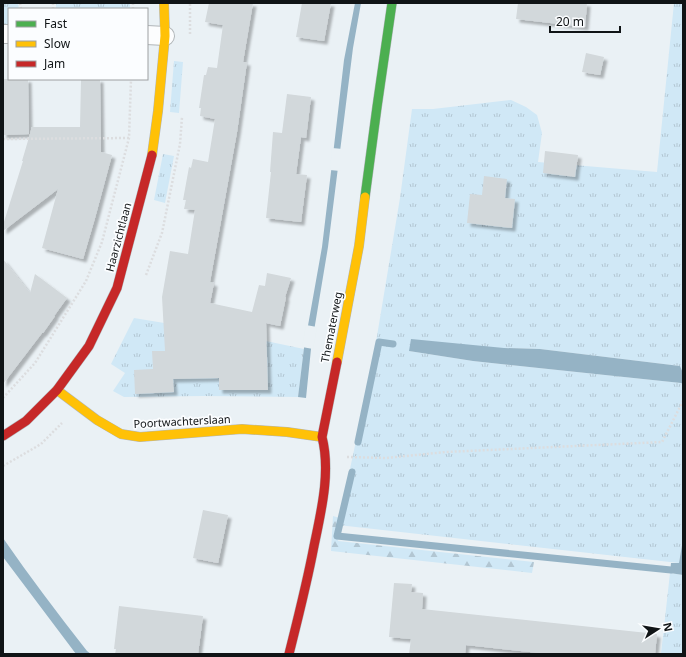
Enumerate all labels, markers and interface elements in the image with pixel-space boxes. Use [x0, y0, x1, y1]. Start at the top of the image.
legend [8, 8, 148, 80]
scale bar [550, 8, 620, 34]
text: 20 m [556, 13, 584, 30]
text: Fast [44, 15, 68, 32]
text: Slow [44, 35, 71, 52]
text: Jam [43, 55, 65, 72]
street label: Haarzichtlaan [102, 201, 134, 273]
street label: Thematerweg [317, 290, 345, 364]
street label: Poortwachterslaan [133, 411, 231, 431]
north arrow [638, 609, 678, 649]
text: N [660, 621, 677, 633]

